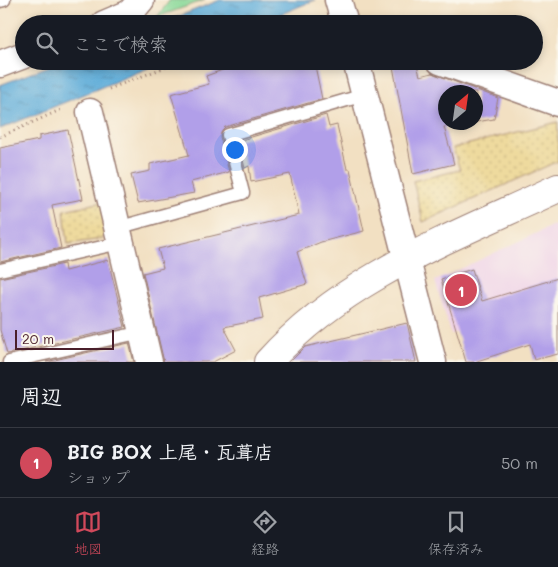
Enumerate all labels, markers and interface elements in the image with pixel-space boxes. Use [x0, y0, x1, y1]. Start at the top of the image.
search box [15, 15, 543, 70]
icon: search [33, 29, 61, 57]
text: ここで検索 [73, 31, 168, 56]
north arrow [438, 85, 483, 130]
your location [222, 137, 248, 163]
pin: 1 [445, 271, 477, 309]
scale bar [15, 327, 114, 350]
text: 20 m [22, 329, 54, 348]
text: 周辺 [20, 382, 62, 409]
text: BIG BOX 上尾・瓦葺店 [67, 439, 273, 464]
text: 1 [32, 452, 40, 473]
text: 50 m [501, 452, 538, 473]
text: ショップ [67, 466, 130, 487]
tab: 地図 [74, 508, 102, 558]
tab: 経路 [251, 508, 279, 558]
tab: 保存済み [428, 508, 484, 558]

